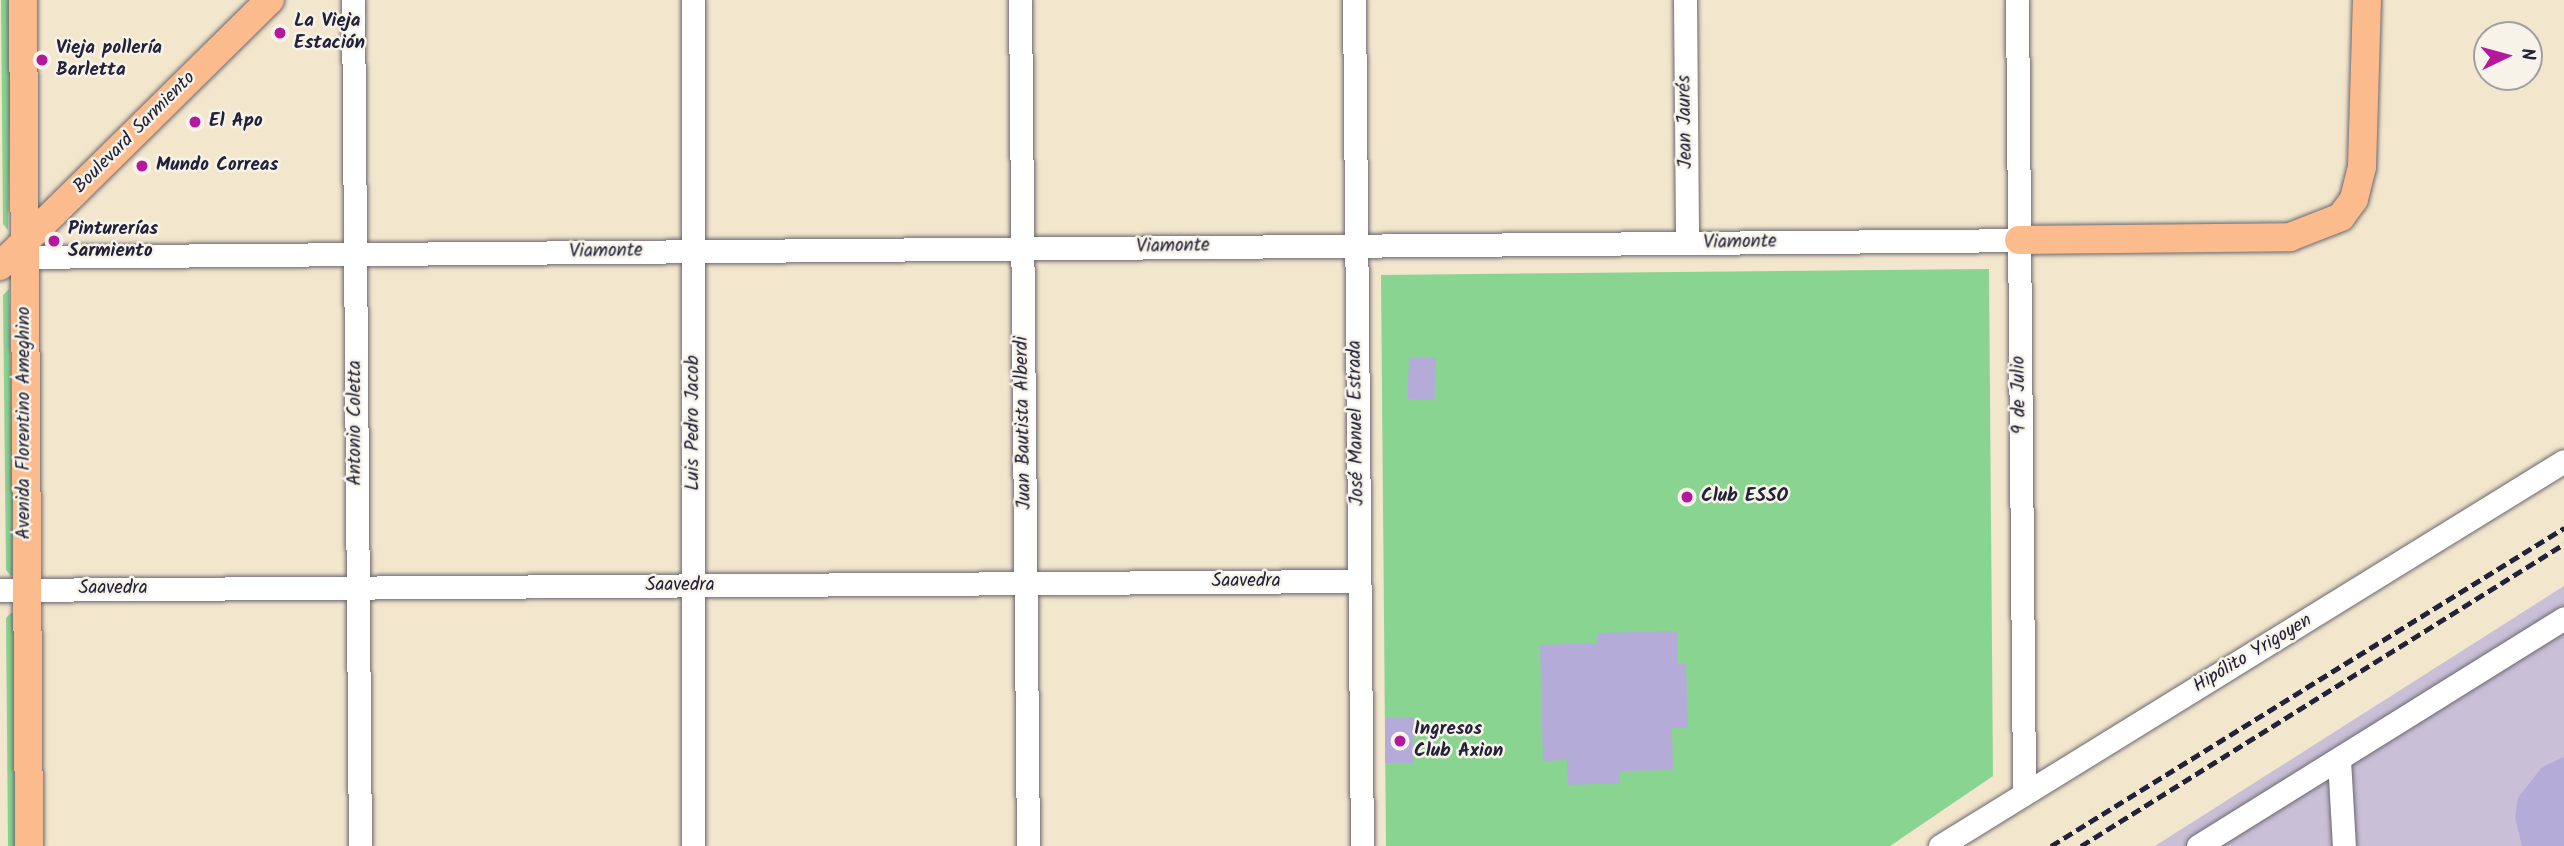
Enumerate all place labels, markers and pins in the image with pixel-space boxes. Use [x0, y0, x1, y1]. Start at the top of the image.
place label: La Vieja Estación [294, 11, 365, 55]
marker: La Vieja Estación [272, 25, 288, 41]
place label: Vieja pollería Barletta [56, 38, 162, 82]
marker: Vieja pollería Barletta [34, 52, 50, 68]
place label: El Apo [209, 111, 263, 133]
marker: El Apo [187, 114, 203, 130]
place label: Mundo Correas [156, 155, 278, 177]
marker: Mundo Correas [134, 158, 150, 174]
place label: Pinturerías Sarmiento [68, 219, 158, 263]
marker: Pinturerías Sarmiento [46, 233, 62, 249]
place label: Club ESSO [1701, 486, 1788, 508]
marker: Club ESSO [1679, 489, 1695, 505]
place label: Ingresos Club Axion [1414, 719, 1503, 763]
marker: Ingresos Club Axion [1392, 733, 1408, 749]

